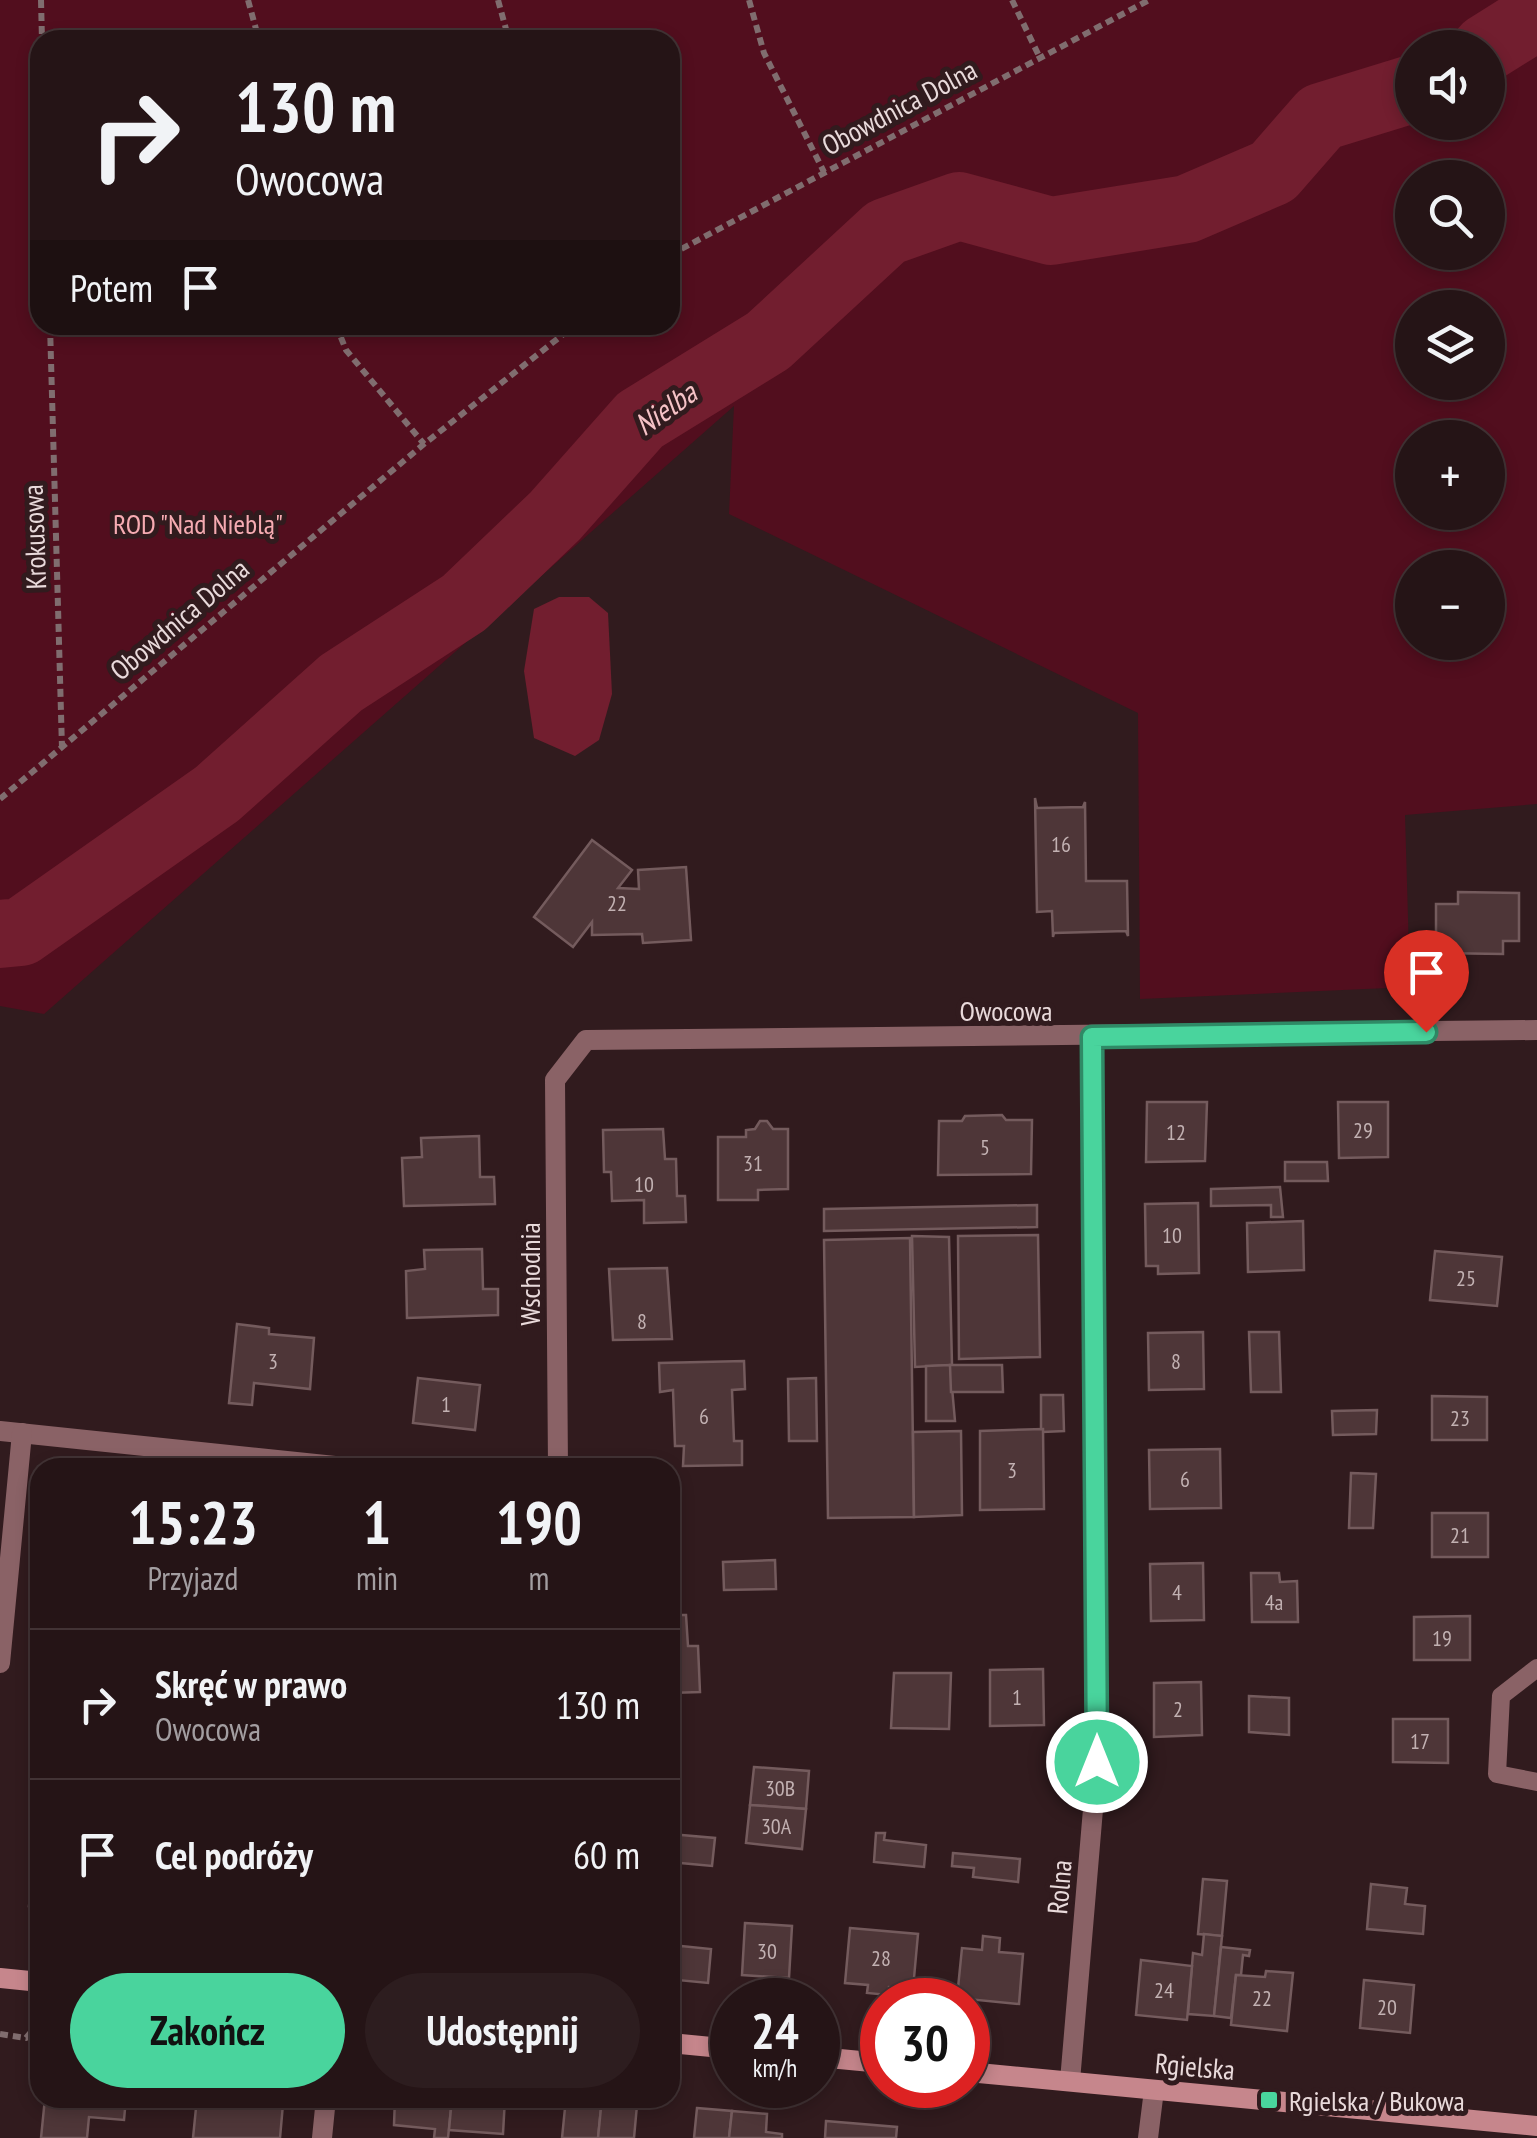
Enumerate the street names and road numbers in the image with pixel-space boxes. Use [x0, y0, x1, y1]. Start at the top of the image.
street label: Obowdnica Dolna [815, 51, 983, 163]
street label: Krokusowa [14, 484, 54, 590]
street label: Obowdnica Dolna [102, 550, 256, 688]
street label: Owocowa [960, 992, 1052, 1029]
street label: Wschodnia [511, 1222, 548, 1326]
street label: Rolna [1038, 1858, 1080, 1916]
street label: Rgielska [1153, 2044, 1237, 2088]

